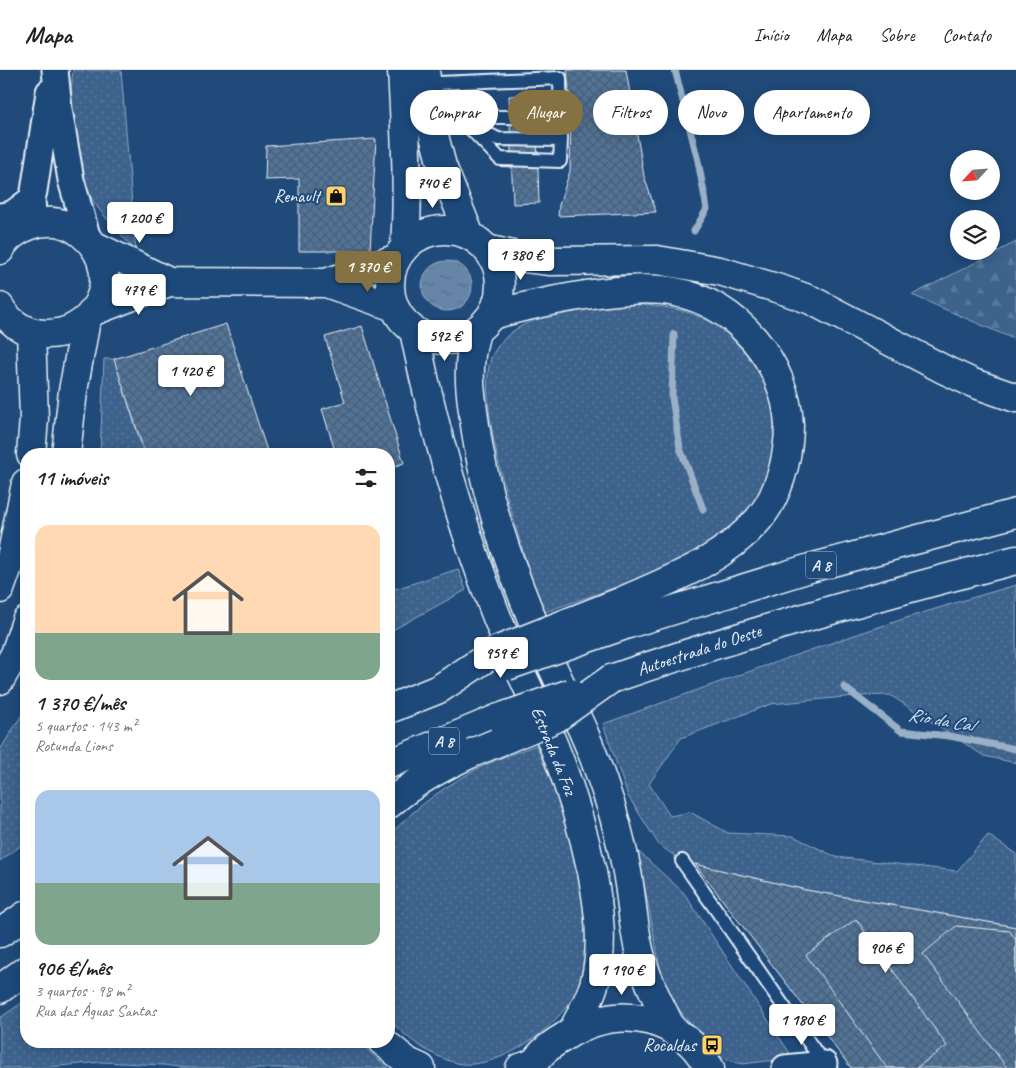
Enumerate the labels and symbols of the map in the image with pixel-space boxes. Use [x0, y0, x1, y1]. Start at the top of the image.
north arrow [950, 150, 1000, 200]
pin: 740 € [398, 166, 468, 209]
shop icon: Renault [324, 184, 348, 208]
place label: Renault [274, 185, 323, 207]
pin: 1 200 € [94, 202, 186, 244]
pin: 1 380 € [475, 238, 567, 281]
pin: 1 370 € [322, 250, 414, 293]
pin: 479 € [104, 274, 174, 316]
pin: 592 € [410, 320, 480, 362]
pin: 1 420 € [145, 354, 237, 397]
road number: A 8 [806, 552, 836, 578]
street label: Autoestrada do Oeste [634, 619, 765, 680]
pin: 959 € [466, 636, 536, 679]
water label: Rio da Cal [907, 702, 982, 739]
street label: Estrada da Foz [526, 704, 582, 800]
road number: A 8 [429, 728, 459, 754]
pin: 906 € [851, 932, 921, 974]
pin: 1 190 € [576, 954, 668, 996]
pin: 1 180 € [756, 1004, 848, 1046]
bus stop icon: Rocaldas [700, 1033, 724, 1057]
place label: Rocaldas [643, 1034, 698, 1056]

